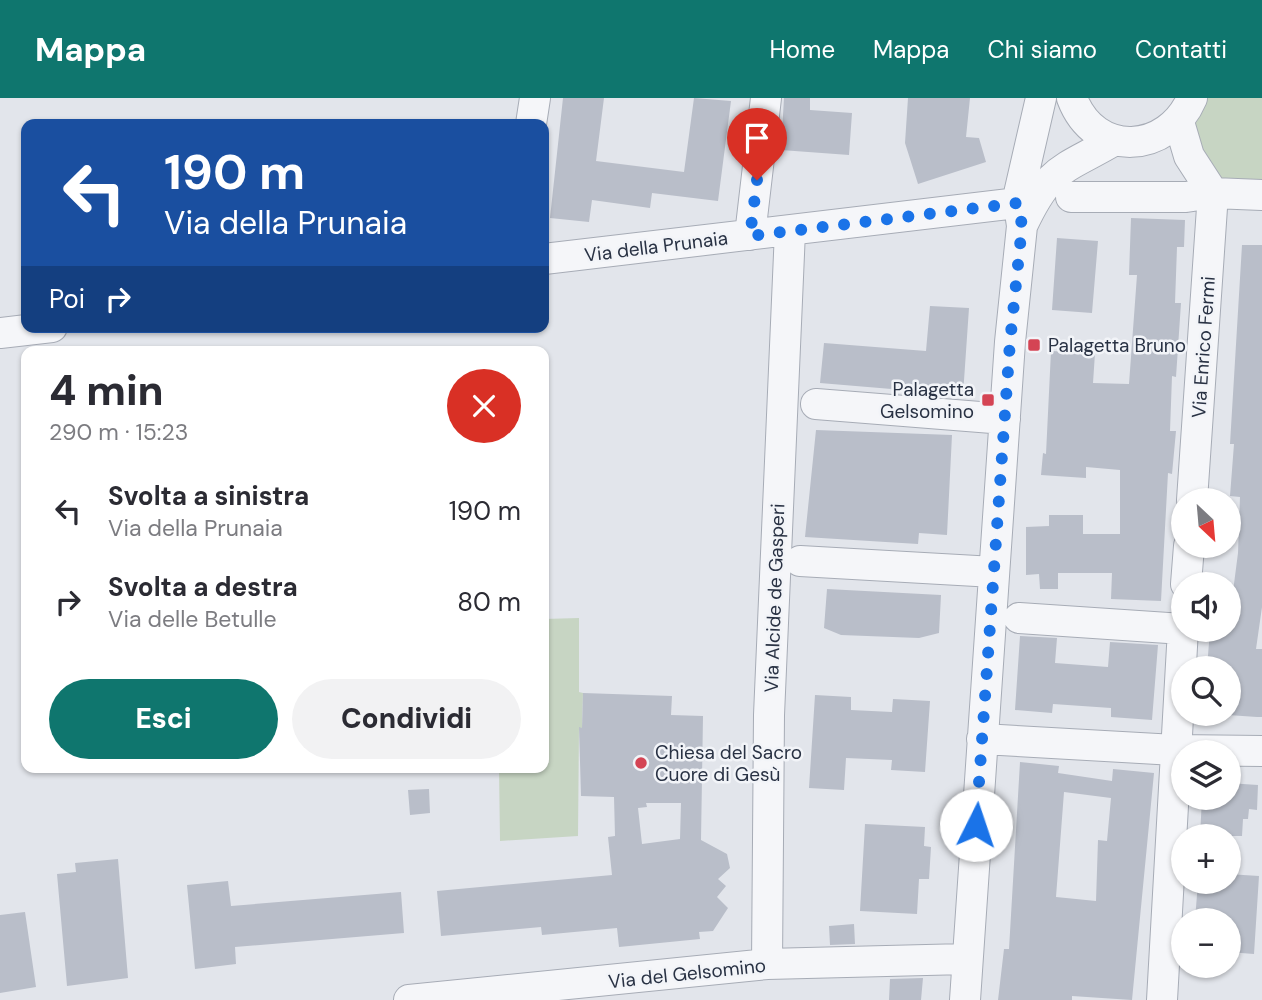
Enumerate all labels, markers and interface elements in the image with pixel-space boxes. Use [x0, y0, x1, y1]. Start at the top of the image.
text: Mappa [35, 28, 146, 71]
text: Home [769, 34, 835, 65]
text: Mappa [873, 34, 949, 65]
text: Chi siamo [987, 34, 1097, 65]
text: Contatti [1135, 34, 1227, 65]
pin [727, 108, 787, 180]
icon: arrive [738, 119, 776, 157]
text: 190 m [164, 140, 305, 204]
icon: left [49, 147, 140, 238]
text: Via della Prunaia [164, 202, 407, 244]
street label: Via della Prunaia [583, 225, 729, 268]
street label: Via Enrico Fermi [1186, 275, 1221, 419]
icon: right [99, 280, 137, 318]
text: Poi [49, 282, 85, 316]
place label: Palagetta Bruno [1048, 333, 1186, 358]
marker: Palagetta Bruno [1026, 337, 1042, 353]
text: 4 min [49, 363, 164, 418]
button: close [447, 369, 521, 443]
place label: Palagetta Gelsomino [880, 377, 974, 424]
marker: Palagetta Gelsomino [980, 392, 996, 408]
text: 290 m · 15:23 [49, 417, 188, 447]
text: Svolta a sinistra [108, 479, 309, 513]
north arrow [1171, 488, 1241, 558]
map controls [1171, 488, 1241, 978]
icon: left [49, 492, 87, 530]
text: 190 m [449, 494, 521, 528]
street label: Via Alcide de Gasperi [759, 503, 790, 693]
text: Via della Prunaia [108, 513, 283, 543]
text: Svolta a destra [108, 570, 298, 604]
button: sound [1171, 572, 1241, 642]
icon: right [49, 583, 87, 621]
text: 80 m [457, 585, 521, 619]
text: Via delle Betulle [108, 604, 277, 634]
button: search [1171, 656, 1241, 726]
button: Esci [49, 679, 278, 759]
button: Condividi [292, 679, 521, 759]
place label: Chiesa del Sacro Cuore di Gesù [655, 740, 802, 787]
button: layers [1171, 740, 1241, 810]
marker: Chiesa del Sacro Cuore di Gesù [633, 755, 649, 771]
position arrow [939, 788, 1013, 862]
button: + [1171, 824, 1241, 894]
button: − [1171, 908, 1241, 978]
street label: Via del Gelsomino [607, 953, 767, 994]

